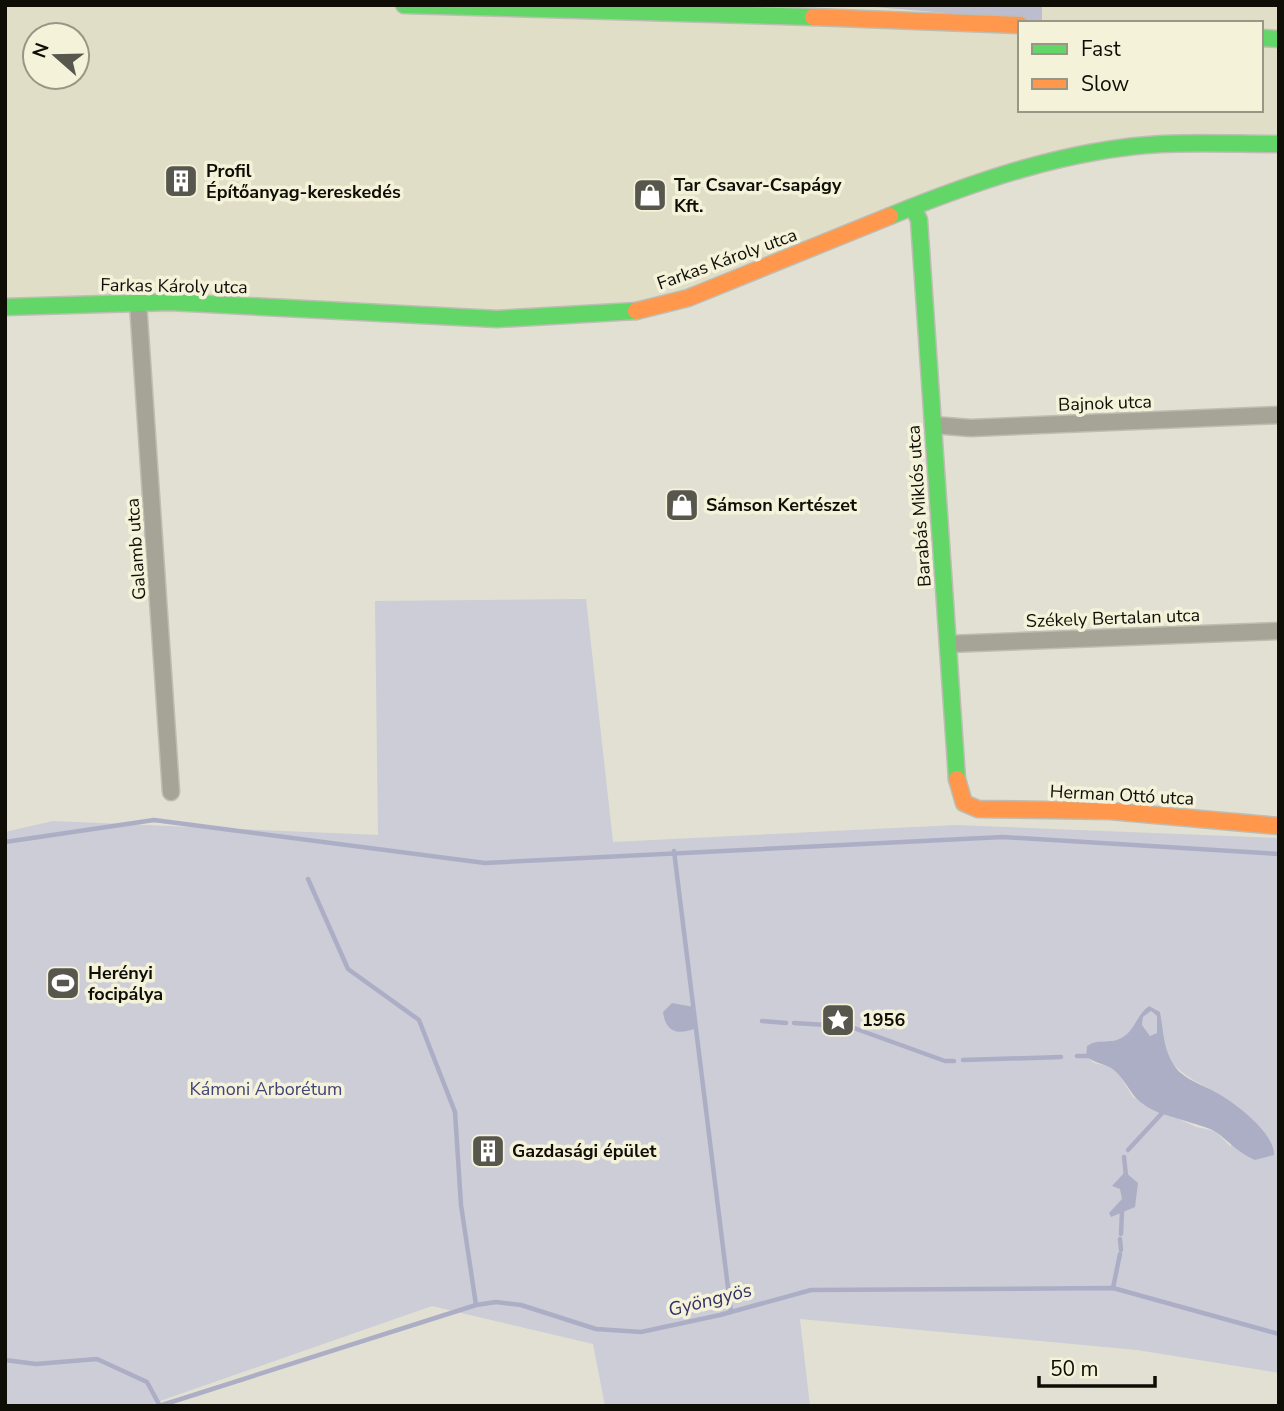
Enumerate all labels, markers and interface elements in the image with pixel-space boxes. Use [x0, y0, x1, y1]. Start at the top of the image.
north arrow [21, 21, 91, 91]
legend [1018, 21, 1263, 112]
text: Fast [1081, 35, 1121, 63]
text: N [26, 39, 56, 62]
text: Slow [1081, 70, 1130, 98]
place label: Profil Építőanyag-kereskedés [206, 159, 401, 204]
building icon: Profil Építőanyag-kereskedés [162, 162, 200, 200]
place label: Tar Csavar-Csapágy Kft. [674, 173, 842, 218]
shop icon: Tar Csavar-Csapágy Kft. [631, 176, 669, 214]
street label: Farkas Károly utca [654, 223, 800, 295]
street label: Farkas Károly utca [100, 273, 248, 299]
street label: Bajnok utca [1058, 389, 1152, 417]
street label: Barabás Miklós utca [901, 424, 937, 588]
shop icon: Sámson Kertészet [663, 486, 701, 524]
place label: Sámson Kertészet [706, 493, 857, 517]
street label: Galamb utca [120, 497, 152, 601]
street label: Székely Bertalan utca [1025, 603, 1201, 633]
street label: Herman Ottó utca [1049, 779, 1195, 811]
place label: Herényi focipálya [88, 961, 163, 1006]
sports icon: Herényi focipálya [44, 964, 82, 1002]
place icon: 1956 [819, 1001, 857, 1039]
place label: 1956 [862, 1008, 905, 1032]
park label: Kámoni Arborétum [189, 1077, 343, 1101]
building icon: Gazdasági épület [469, 1132, 507, 1170]
place label: Gazdasági épület [512, 1139, 656, 1163]
water label: Gyöngyös [665, 1277, 755, 1323]
scale bar [1039, 1344, 1154, 1388]
text: 50 m [1050, 1355, 1099, 1383]

